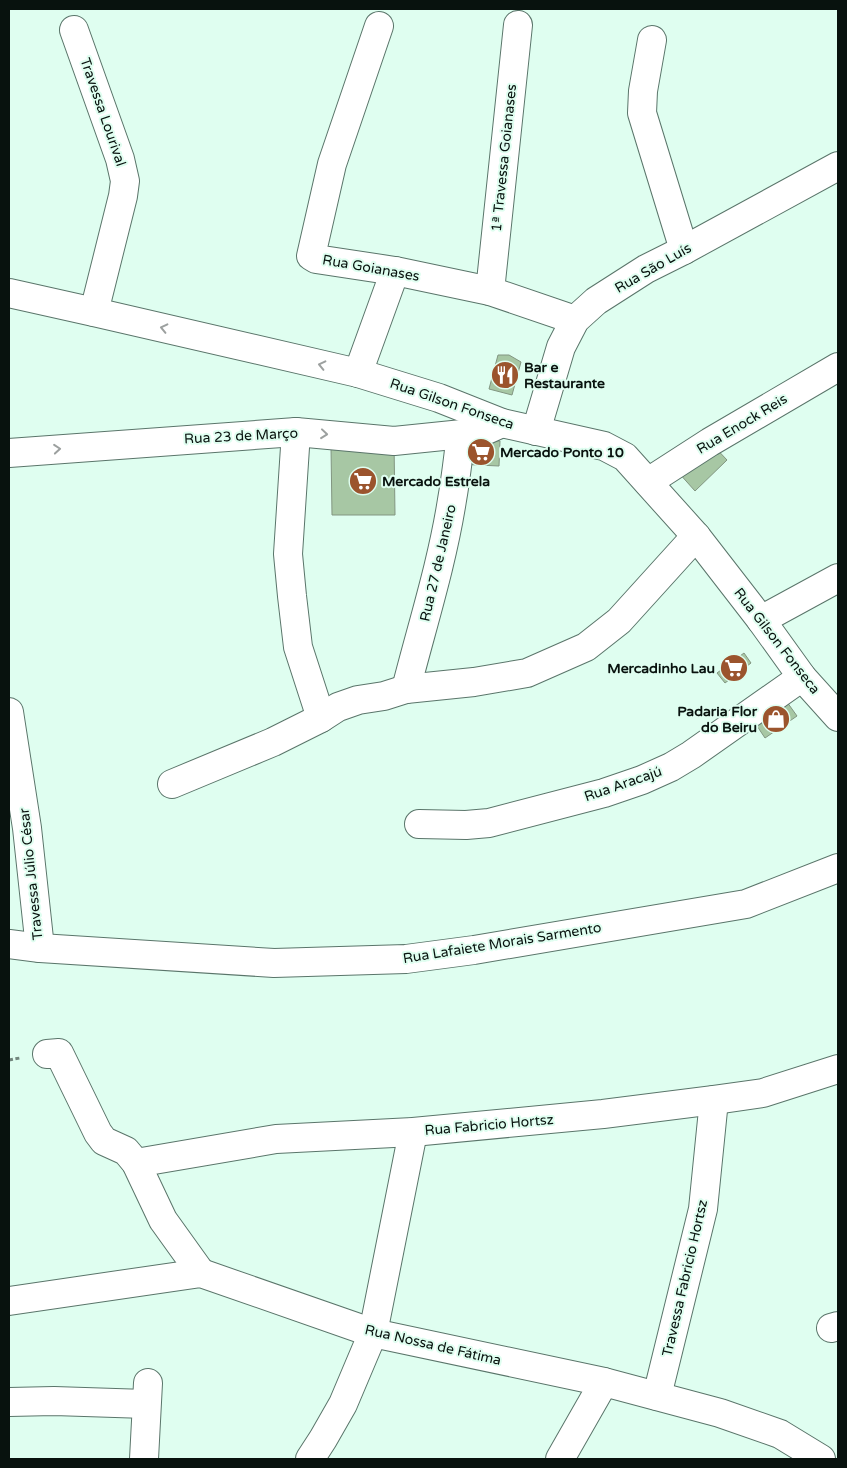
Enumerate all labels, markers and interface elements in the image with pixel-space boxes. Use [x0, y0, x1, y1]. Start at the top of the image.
street label: Travessa Lourival [76, 56, 130, 168]
street label: 1ª Travessa Goianases [488, 83, 520, 233]
street label: Rua São Luís [612, 239, 694, 297]
street label: Rua Goianases [321, 251, 421, 285]
one-way arrow [160, 323, 169, 334]
place label: Bar e Restaurante [524, 359, 605, 392]
one-way arrow [318, 360, 327, 371]
restaurant icon: Bar e Restaurante [490, 360, 520, 390]
street label: Rua Gilson Fonseca [388, 375, 516, 433]
street label: Rua Enock Reis [694, 390, 791, 458]
street label: Rua 23 de Março [184, 425, 298, 447]
one-way arrow [320, 428, 328, 439]
supermarket icon: Mercado Ponto 10 [466, 437, 496, 467]
one-way arrow [54, 444, 62, 455]
place label: Mercado Ponto 10 [500, 444, 624, 461]
supermarket icon: Mercado Estrela [348, 466, 378, 496]
place label: Mercado Estrela [382, 473, 490, 490]
street label: Rua 27 de Janeiro [416, 503, 460, 623]
street label: Rua Gilson Fonseca [730, 585, 824, 697]
supermarket icon: Mercadinho Lau [719, 653, 749, 683]
place label: Mercadinho Lau [607, 660, 715, 677]
place label: Padaria Flor do Beiru [677, 703, 758, 736]
shop icon: Padaria Flor do Beiru [761, 704, 791, 734]
street label: Rua Aracajú [582, 763, 664, 805]
street label: Travessa Júlio César [16, 807, 46, 941]
street label: Rua Lafaiete Morais Sarmento [402, 919, 602, 967]
street label: Rua Fabricio Hortsz [424, 1111, 554, 1139]
street label: Travessa Fabricio Hortsz [659, 1198, 711, 1358]
street label: Rua Nossa de Fátima [363, 1321, 503, 1369]

